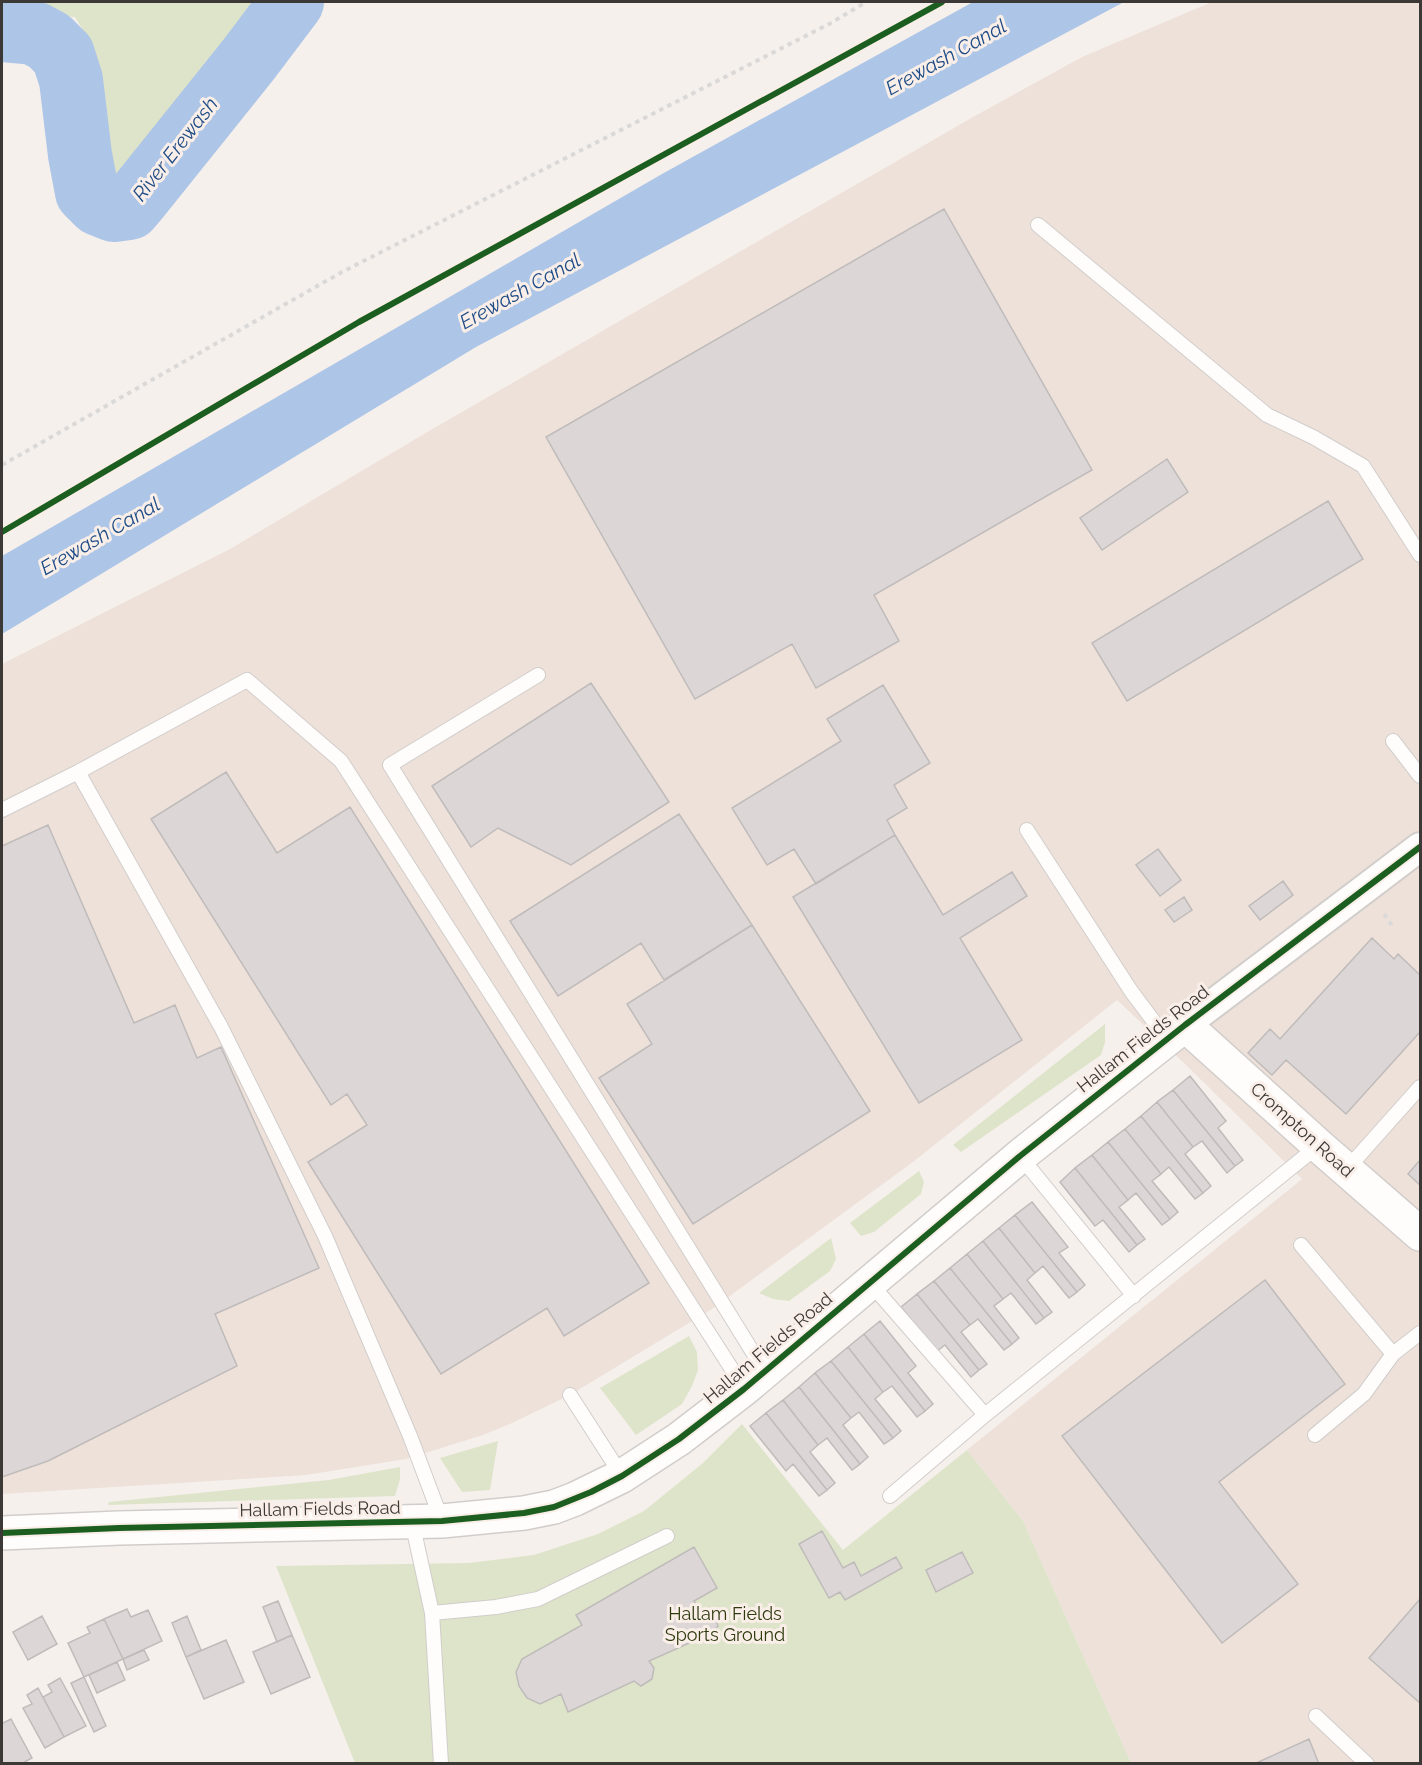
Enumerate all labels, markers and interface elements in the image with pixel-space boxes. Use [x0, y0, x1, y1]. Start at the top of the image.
water label: Erewash Canal [881, 14, 1011, 100]
water label: River Erewash [127, 93, 223, 205]
water label: Erewash Canal [455, 248, 585, 334]
water label: Erewash Canal [36, 492, 164, 580]
street label: Hallam Fields Road [1073, 981, 1213, 1097]
street label: Crompton Road [1246, 1078, 1358, 1181]
street label: Hallam Fields Road [699, 1288, 836, 1408]
street label: Hallam Fields Road [239, 1497, 401, 1520]
park label: Hallam Fields Sports Ground [665, 1603, 785, 1645]

